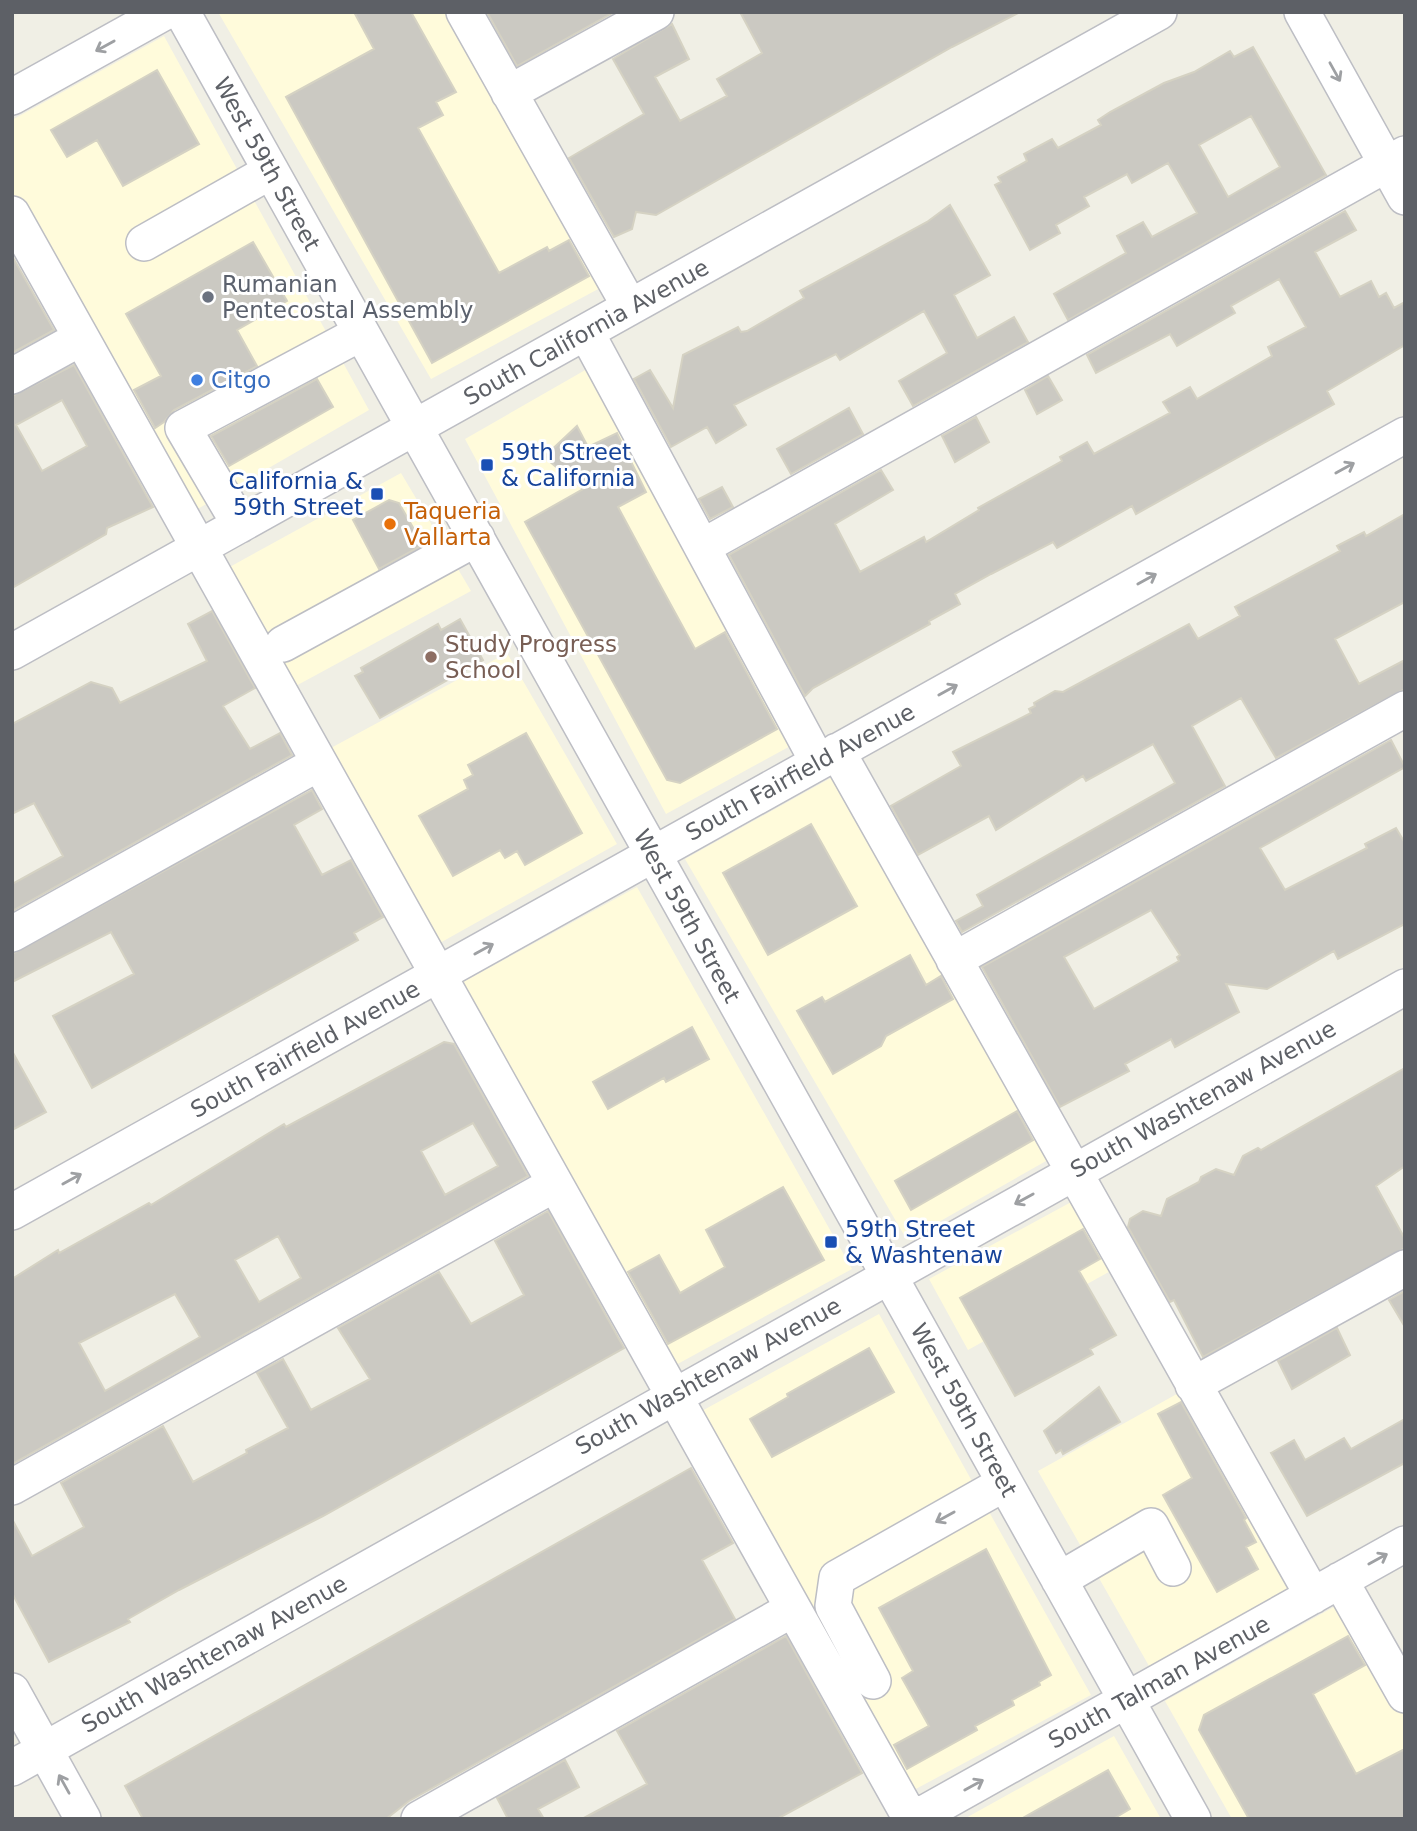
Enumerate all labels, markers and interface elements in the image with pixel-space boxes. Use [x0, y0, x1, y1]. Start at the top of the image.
one-way arrow [95, 40, 116, 53]
one-way arrow [1329, 61, 1342, 82]
street label: West 59th Street [209, 73, 325, 255]
street label: South California Avenue [459, 254, 713, 410]
place label: Rumanian Pentecostal Assembly [222, 271, 473, 323]
marker: Rumanian Pentecostal Assembly [200, 289, 216, 305]
place label: Citgo [211, 367, 271, 393]
marker: Citgo [189, 372, 205, 388]
place label: 59th Street & California [501, 439, 635, 491]
marker: 59th Street & California [479, 457, 495, 473]
one-way arrow [1335, 461, 1355, 475]
place label: California & 59th Street [229, 468, 363, 520]
marker: California & 59th Street [369, 486, 385, 502]
place label: Taqueria Vallarta [403, 498, 502, 550]
marker: Taqueria Vallarta [382, 516, 398, 532]
one-way arrow [1136, 572, 1156, 586]
place label: Study Progress School [445, 631, 617, 683]
marker: Study Progress School [423, 649, 439, 665]
one-way arrow [937, 683, 958, 696]
street label: South Fairfield Avenue [681, 698, 919, 846]
street label: West 59th Street [629, 825, 745, 1007]
one-way arrow [474, 942, 494, 956]
street label: South Fairfield Avenue [186, 975, 424, 1123]
street label: South Washtenaw Avenue [1066, 1015, 1340, 1183]
one-way arrow [61, 1172, 82, 1185]
one-way arrow [1014, 1193, 1035, 1206]
place label: 59th Street & Washtenaw [845, 1216, 1003, 1268]
marker: 59th Street & Washtenaw [823, 1234, 839, 1250]
street label: South Washtenaw Avenue [571, 1292, 845, 1460]
street label: West 59th Street [906, 1319, 1022, 1501]
one-way arrow [936, 1510, 956, 1524]
one-way arrow [1367, 1552, 1388, 1565]
street label: South Washtenaw Avenue [77, 1570, 351, 1738]
street label: South Talman Avenue [1044, 1610, 1274, 1754]
one-way arrow [57, 1774, 70, 1795]
one-way arrow [963, 1778, 983, 1792]

